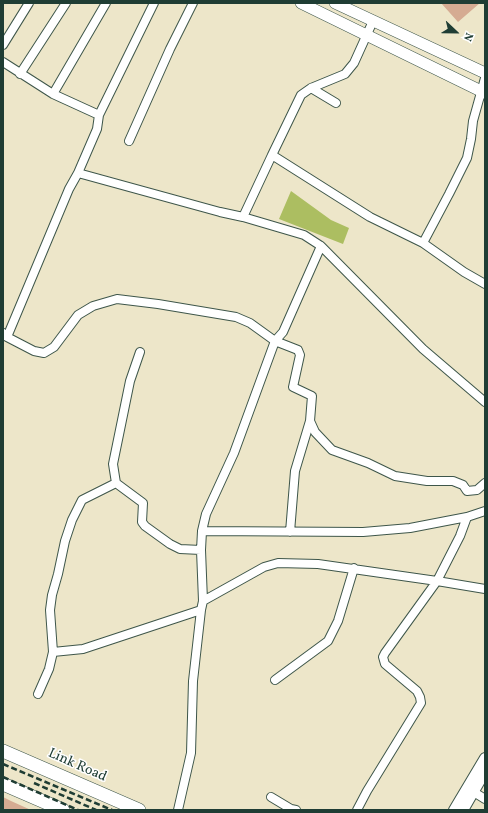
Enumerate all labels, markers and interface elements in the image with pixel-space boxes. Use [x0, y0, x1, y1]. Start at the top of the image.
north arrow [436, 12, 476, 52]
text: N [459, 30, 476, 43]
street label: Link Road [45, 746, 109, 786]

